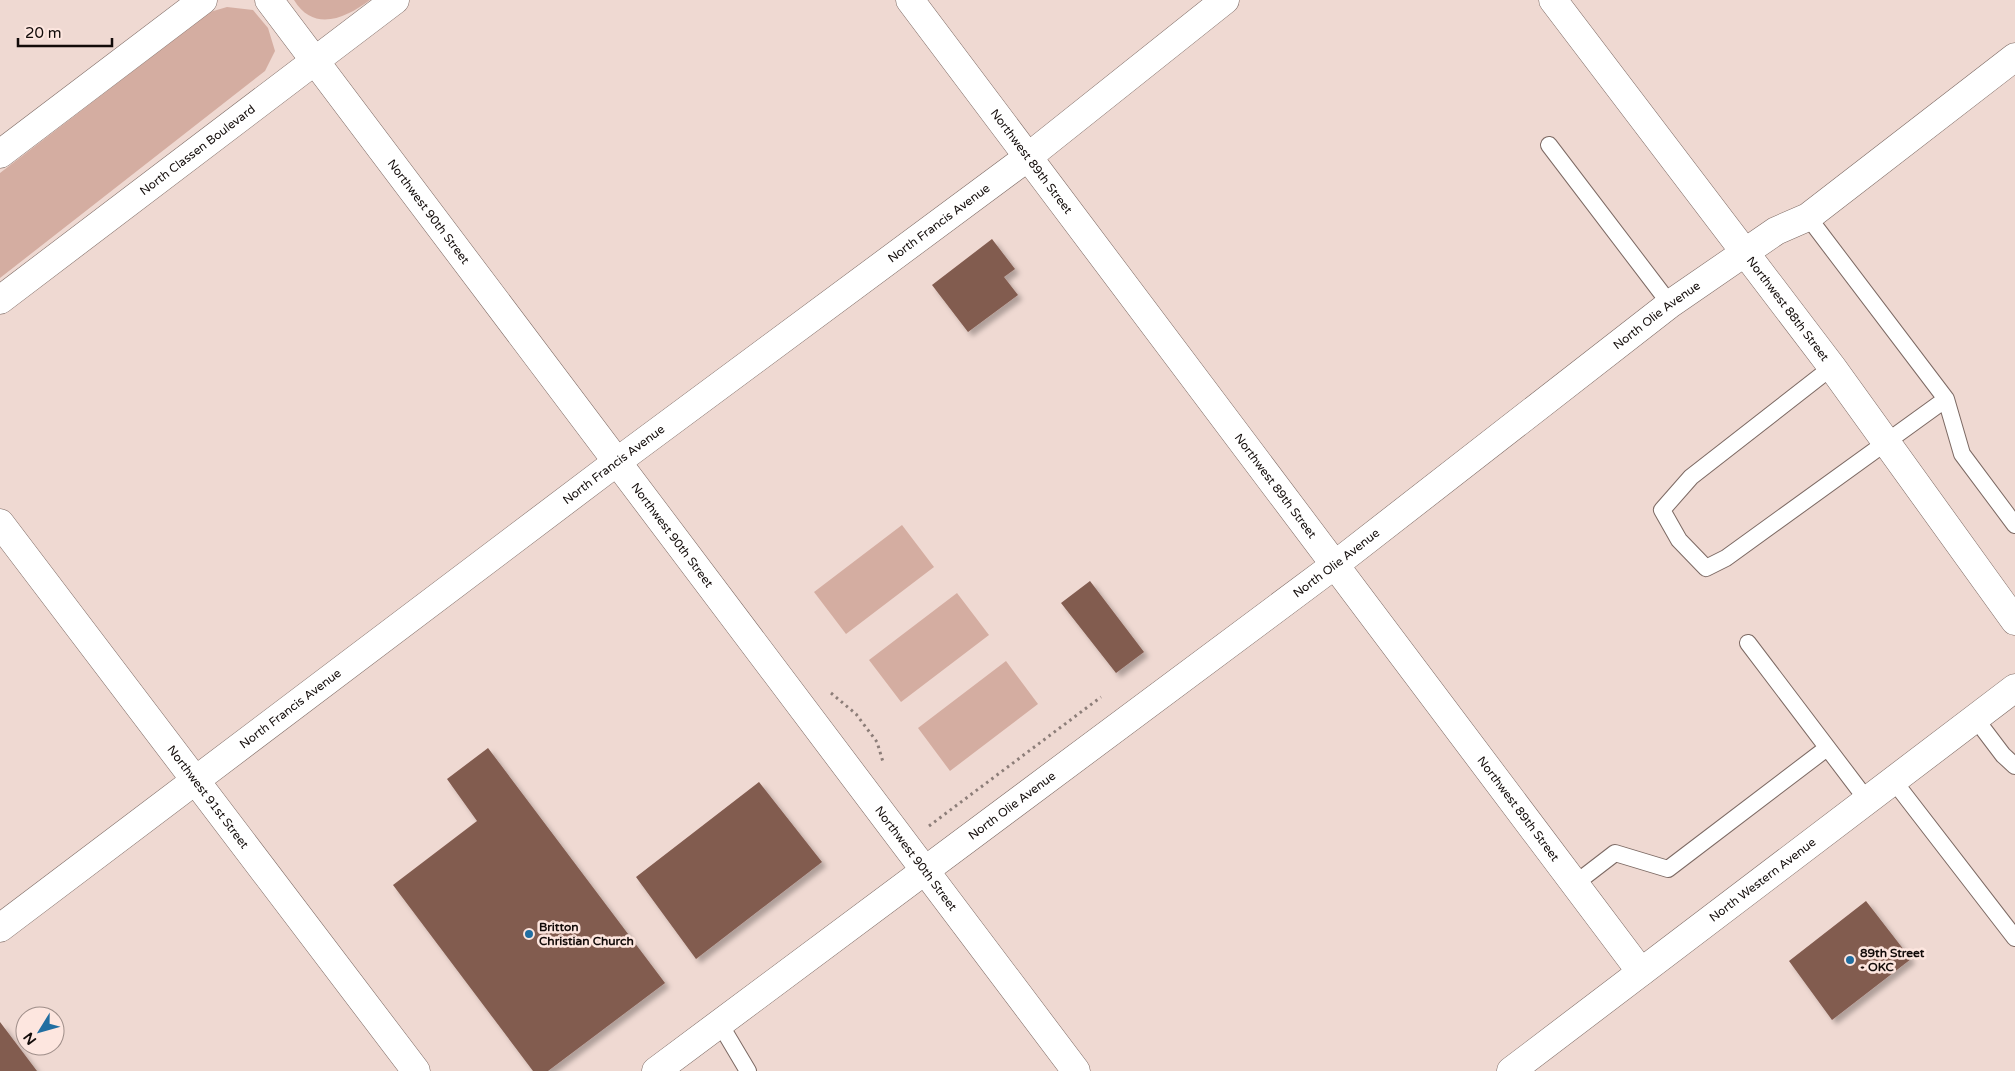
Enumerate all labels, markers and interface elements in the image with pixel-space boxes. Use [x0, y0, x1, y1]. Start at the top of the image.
scale bar [18, 15, 111, 47]
text: 20 m [25, 24, 62, 42]
street label: North Classen Boulevard [137, 102, 258, 198]
street label: Northwest 89th Street [988, 106, 1076, 217]
street label: Northwest 90th Street [385, 157, 473, 267]
street label: North Francis Avenue [885, 181, 993, 265]
street label: Northwest 88th Street [1744, 254, 1832, 364]
street label: North Olie Avenue [1611, 278, 1703, 352]
street label: North Francis Avenue [560, 422, 667, 507]
street label: Northwest 89th Street [1232, 431, 1320, 541]
street label: Northwest 90th Street [628, 480, 716, 590]
street label: North Olie Avenue [1290, 526, 1382, 601]
street label: North Francis Avenue [237, 666, 344, 751]
street label: Northwest 91st Street [164, 743, 252, 852]
street label: Northwest 89th Street [1474, 754, 1562, 864]
street label: North Olie Avenue [966, 769, 1058, 843]
street label: Northwest 90th Street [872, 804, 960, 914]
street label: North Western Avenue [1707, 835, 1819, 925]
place label: Britton Christian Church [539, 920, 634, 948]
marker: Britton Christian Church [523, 928, 535, 940]
place label: 89th Street - OKC [1860, 946, 1925, 974]
marker: 89th Street - OKC [1844, 954, 1856, 966]
north arrow [15, 1006, 65, 1056]
text: N [20, 1029, 40, 1048]

